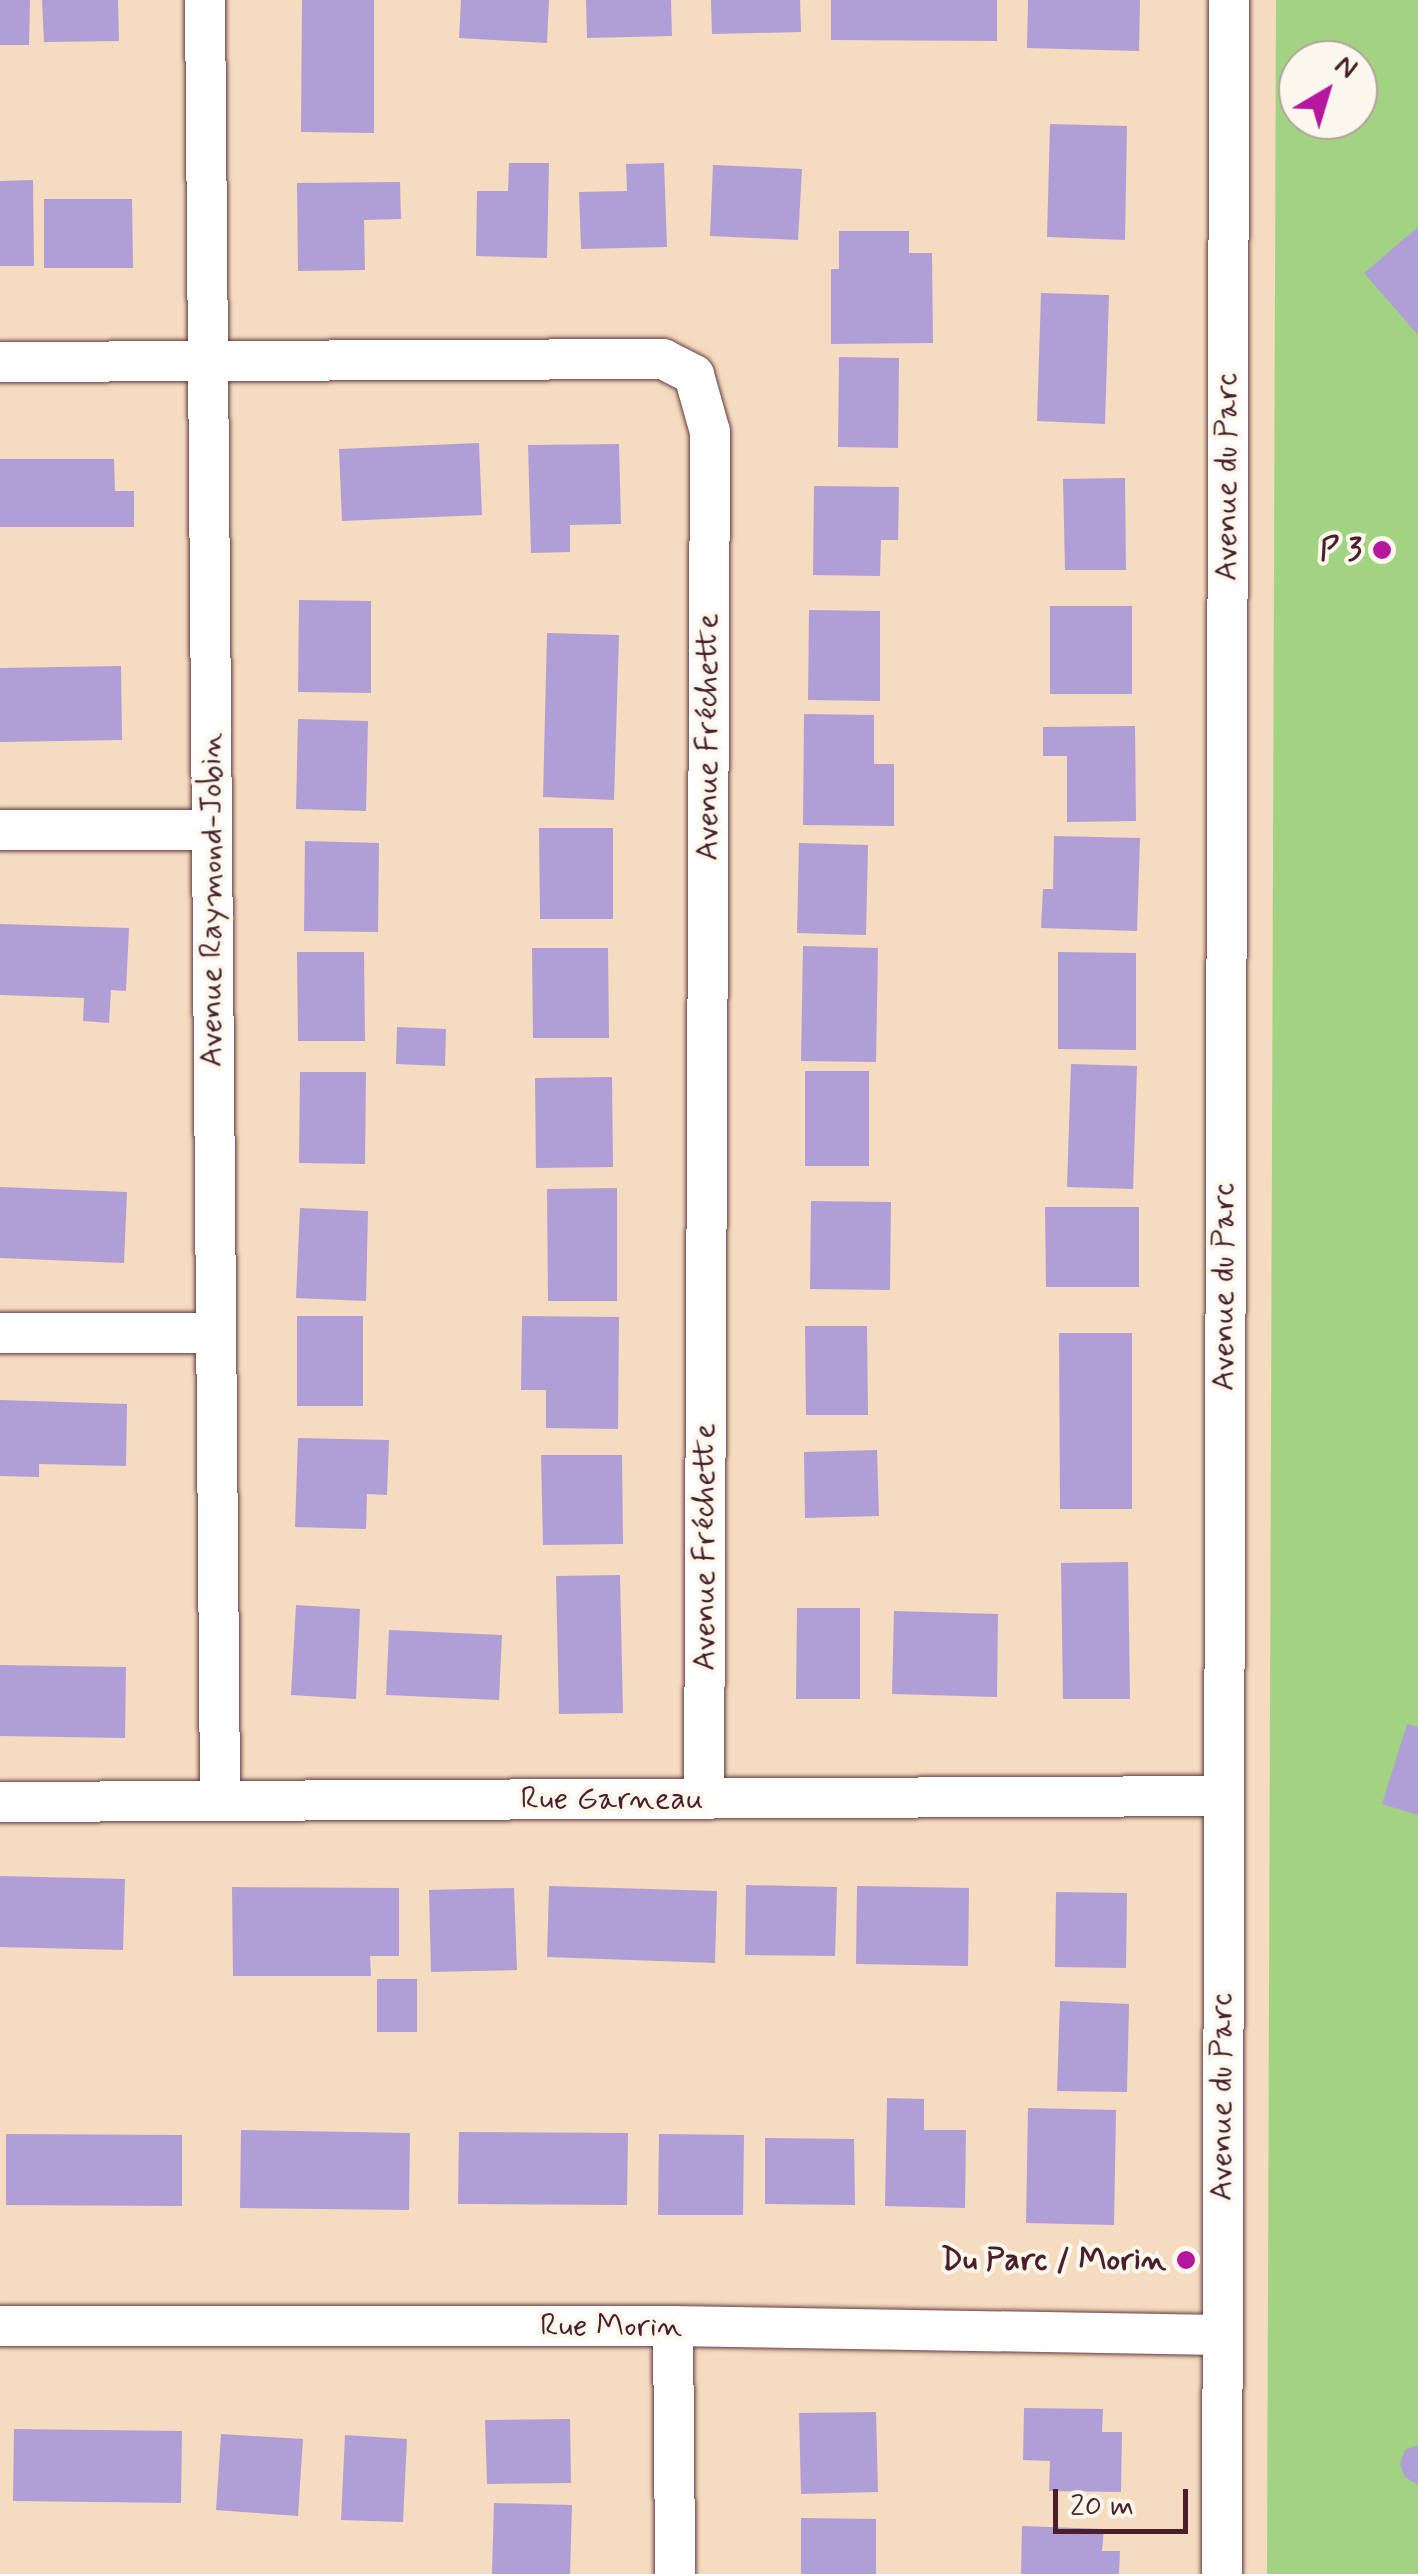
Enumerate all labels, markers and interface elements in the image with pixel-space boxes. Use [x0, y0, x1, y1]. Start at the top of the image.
north arrow [1278, 40, 1378, 140]
text: N [1327, 47, 1364, 88]
street label: Avenue du Parc [1208, 373, 1246, 581]
place label: P 3 [1320, 531, 1362, 569]
marker: P 3 [1371, 539, 1393, 561]
street label: Avenue Fréchette [689, 613, 727, 861]
street label: Avenue Raymond-Jobin [193, 732, 231, 1068]
street label: Avenue du Parc [1205, 1183, 1243, 1391]
street label: Avenue Fréchette [686, 1423, 724, 1671]
street label: Rue Garneau [523, 1780, 701, 1818]
street label: Avenue du Parc [1203, 1993, 1241, 2201]
place label: Du Parc / Morin [942, 2241, 1166, 2279]
marker: Du Parc / Morin [1175, 2249, 1197, 2271]
street label: Rue Morin [539, 2307, 683, 2345]
scale bar [1058, 2469, 1193, 2531]
text: 20 m [1070, 2487, 1134, 2526]

